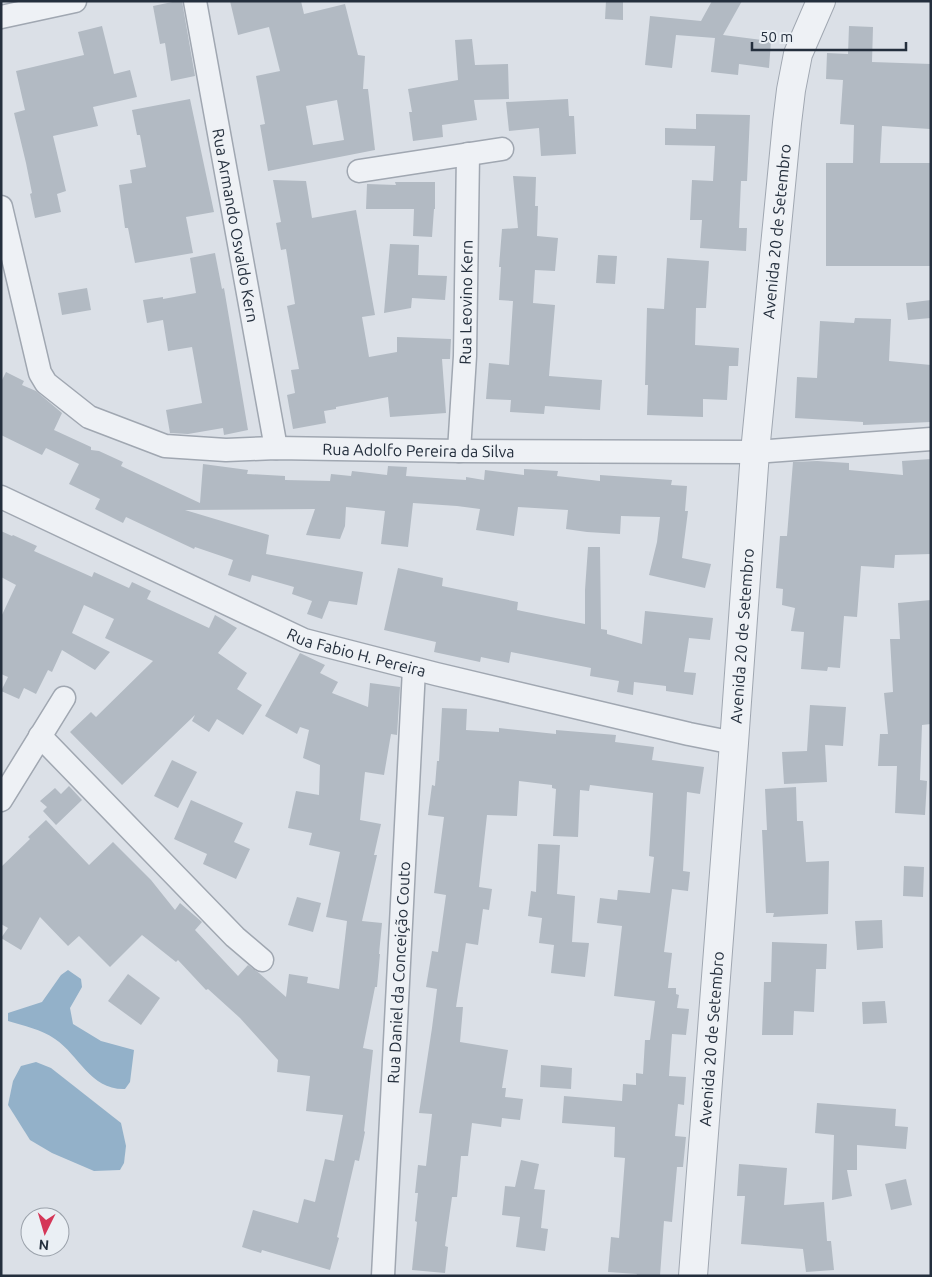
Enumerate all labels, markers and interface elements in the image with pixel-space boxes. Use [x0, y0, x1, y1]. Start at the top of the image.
scale bar [752, 20, 906, 52]
text: 50 m [760, 28, 793, 45]
street label: Rua Armando Osvaldo Kern [209, 127, 262, 324]
street label: Avenida 20 de Setembro [759, 143, 794, 320]
street label: Rua Leovino Kern [455, 240, 476, 365]
street label: Rua Adolfo Pereira da Silva [322, 440, 515, 460]
street label: Avenida 20 de Setembro [726, 548, 757, 724]
street label: Rua Fabio H. Pereira [284, 624, 428, 680]
street label: Rua Daniel da Conceição Couto [384, 861, 413, 1084]
street label: Avenida 20 de Setembro [696, 950, 727, 1127]
north arrow [20, 1207, 70, 1257]
text: N [38, 1237, 50, 1253]

